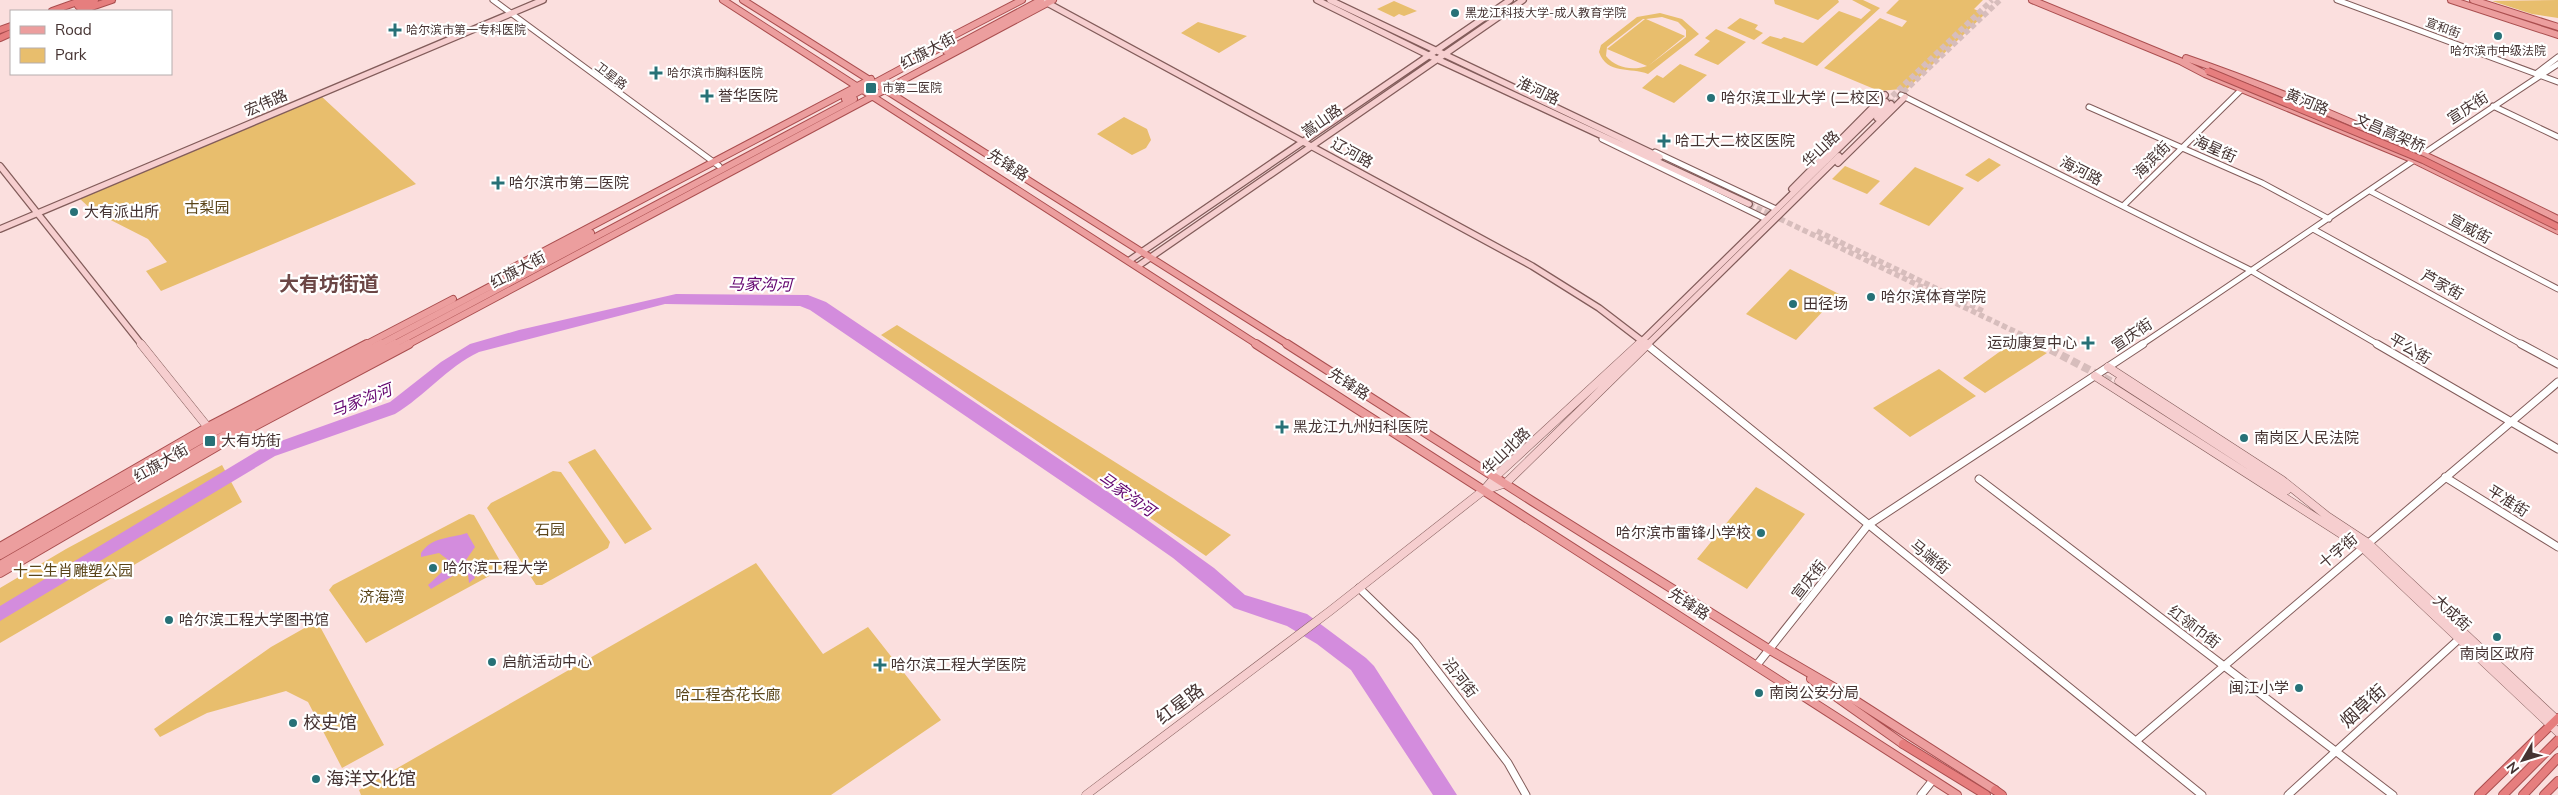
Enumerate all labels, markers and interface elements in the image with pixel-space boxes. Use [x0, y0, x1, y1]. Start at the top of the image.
place label: 黑龙江科技大学-成人教育学院 [1465, 5, 1626, 20]
marker: 黑龙江科技大学-成人教育学院 [1449, 7, 1461, 19]
legend [10, 10, 172, 75]
street label: 宣和街 [2424, 14, 2463, 41]
text: Road [55, 20, 92, 39]
place label: 哈尔滨市第一专科医院 [406, 22, 526, 37]
marker: 哈尔滨市第一专科医院 [388, 23, 402, 37]
street label: 红旗大街 [897, 28, 959, 73]
marker: 哈尔滨市中级法院 [2492, 30, 2504, 42]
place label: 哈尔滨市中级法院 [2450, 43, 2546, 58]
text: Park [55, 45, 87, 64]
street label: 卫星路 [592, 59, 630, 92]
place label: 哈尔滨市胸科医院 [667, 65, 763, 80]
marker: 哈尔滨市胸科医院 [649, 66, 663, 80]
street label: 淮河路 [1514, 72, 1563, 109]
place label: 市第二医院 [882, 80, 942, 95]
marker: 市第二医院 [864, 81, 878, 95]
street label: 黄河路 [2283, 84, 2332, 119]
street label: 宏伟路 [241, 85, 290, 120]
place label: 誉华医院 [718, 86, 778, 105]
street label: 宣庆街 [2444, 87, 2492, 128]
place label: 哈尔滨工业大学 (二校区) [1721, 88, 1884, 107]
marker: 誉华医院 [700, 89, 714, 103]
marker: 哈尔滨工业大学 (二校区) [1705, 92, 1717, 104]
street label: 嵩山路 [1298, 100, 1346, 141]
street label: 文昌高架桥 [2352, 109, 2428, 156]
street label: 华山路 [1798, 126, 1843, 171]
place label: 哈工大二校区医院 [1675, 131, 1795, 150]
street label: 海星街 [2191, 131, 2240, 166]
street label: 辽河路 [1328, 133, 1377, 172]
marker: 哈工大二校区医院 [1657, 134, 1671, 148]
street label: 海滨街 [2129, 137, 2174, 182]
street label: 先锋路 [984, 144, 1032, 185]
street label: 海河路 [2057, 152, 2106, 189]
place label: 哈尔滨市第二医院 [509, 173, 629, 192]
marker: 哈尔滨市第二医院 [491, 176, 505, 190]
park label: 古梨园 [184, 198, 230, 217]
place label: 大有派出所 [84, 202, 159, 221]
marker: 大有派出所 [68, 206, 80, 218]
street label: 宣威街 [2446, 210, 2495, 248]
street label: 红旗大街 [487, 247, 549, 292]
street label: 芦家街 [2418, 265, 2467, 304]
district label: 大有坊街道 [279, 271, 379, 296]
water label: 马家沟河 [728, 273, 795, 295]
place label: 哈尔滨体育学院 [1881, 287, 1986, 306]
marker: 哈尔滨体育学院 [1865, 291, 1877, 303]
place label: 田径场 [1803, 294, 1848, 313]
marker: 田径场 [1787, 298, 1799, 310]
street label: 宣庆街 [2108, 314, 2156, 355]
street label: 平公街 [2386, 329, 2434, 368]
place label: 运动康复中心 [1987, 333, 2077, 352]
marker: 运动康复中心 [2081, 336, 2095, 350]
street label: 先锋路 [1325, 363, 1373, 404]
water label: 马家沟河 [328, 378, 397, 421]
place label: 黑龙江九州妇科医院 [1293, 417, 1428, 436]
marker: 黑龙江九州妇科医院 [1275, 420, 1289, 434]
street label: 华山北路 [1477, 423, 1534, 478]
place label: 南岗区人民法院 [2254, 428, 2359, 447]
place label: 大有坊街 [221, 431, 281, 450]
marker: 南岗区人民法院 [2238, 432, 2250, 444]
marker: 大有坊街 [203, 434, 217, 448]
street label: 红旗大街 [130, 439, 191, 486]
water label: 马家沟河 [1095, 467, 1161, 522]
street label: 平准街 [2484, 481, 2532, 521]
park label: 石园 [535, 520, 565, 539]
place label: 哈尔滨市雷锋小学校 [1616, 523, 1751, 542]
marker: 哈尔滨市雷锋小学校 [1755, 527, 1767, 539]
street label: 十字街 [2314, 529, 2361, 572]
street label: 马端街 [1907, 535, 1954, 578]
street label: 宣庆街 [1787, 556, 1830, 603]
place label: 哈尔滨工程大学 [443, 558, 548, 577]
park label: 十二生肖雕塑公园 [13, 561, 133, 580]
marker: 哈尔滨工程大学 [427, 562, 439, 574]
street label: 先锋路 [1665, 583, 1713, 624]
park label: 济海湾 [359, 587, 405, 606]
street label: 大成街 [2429, 590, 2475, 635]
street label: 红领巾街 [2165, 601, 2224, 652]
place label: 哈尔滨工程大学图书馆 [179, 610, 329, 629]
marker: 哈尔滨工程大学图书馆 [163, 614, 175, 626]
marker: 南岗区政府 [2491, 631, 2503, 643]
place label: 南岗区政府 [2459, 644, 2535, 663]
place label: 启航活动中心 [502, 652, 592, 671]
street label: 沿河街 [1439, 654, 1482, 701]
place label: 哈尔滨工程大学医院 [891, 655, 1026, 674]
marker: 启航活动中心 [486, 656, 498, 668]
marker: 哈尔滨工程大学医院 [873, 658, 887, 672]
street label: 红星路 [1151, 678, 1208, 729]
place label: 闽江小学 [2229, 678, 2289, 697]
street label: 烟草街 [2335, 679, 2390, 732]
marker: 闽江小学 [2293, 682, 2305, 694]
place label: 南岗公安分局 [1769, 683, 1859, 702]
park label: 哈工程杏花长廊 [675, 685, 781, 704]
marker: 南岗公安分局 [1753, 687, 1765, 699]
place label: 校史馆 [303, 711, 357, 734]
marker: 校史馆 [287, 717, 299, 729]
north arrow [2498, 735, 2548, 785]
text: N [2502, 758, 2523, 778]
place label: 海洋文化馆 [326, 767, 416, 790]
marker: 海洋文化馆 [310, 773, 322, 785]

